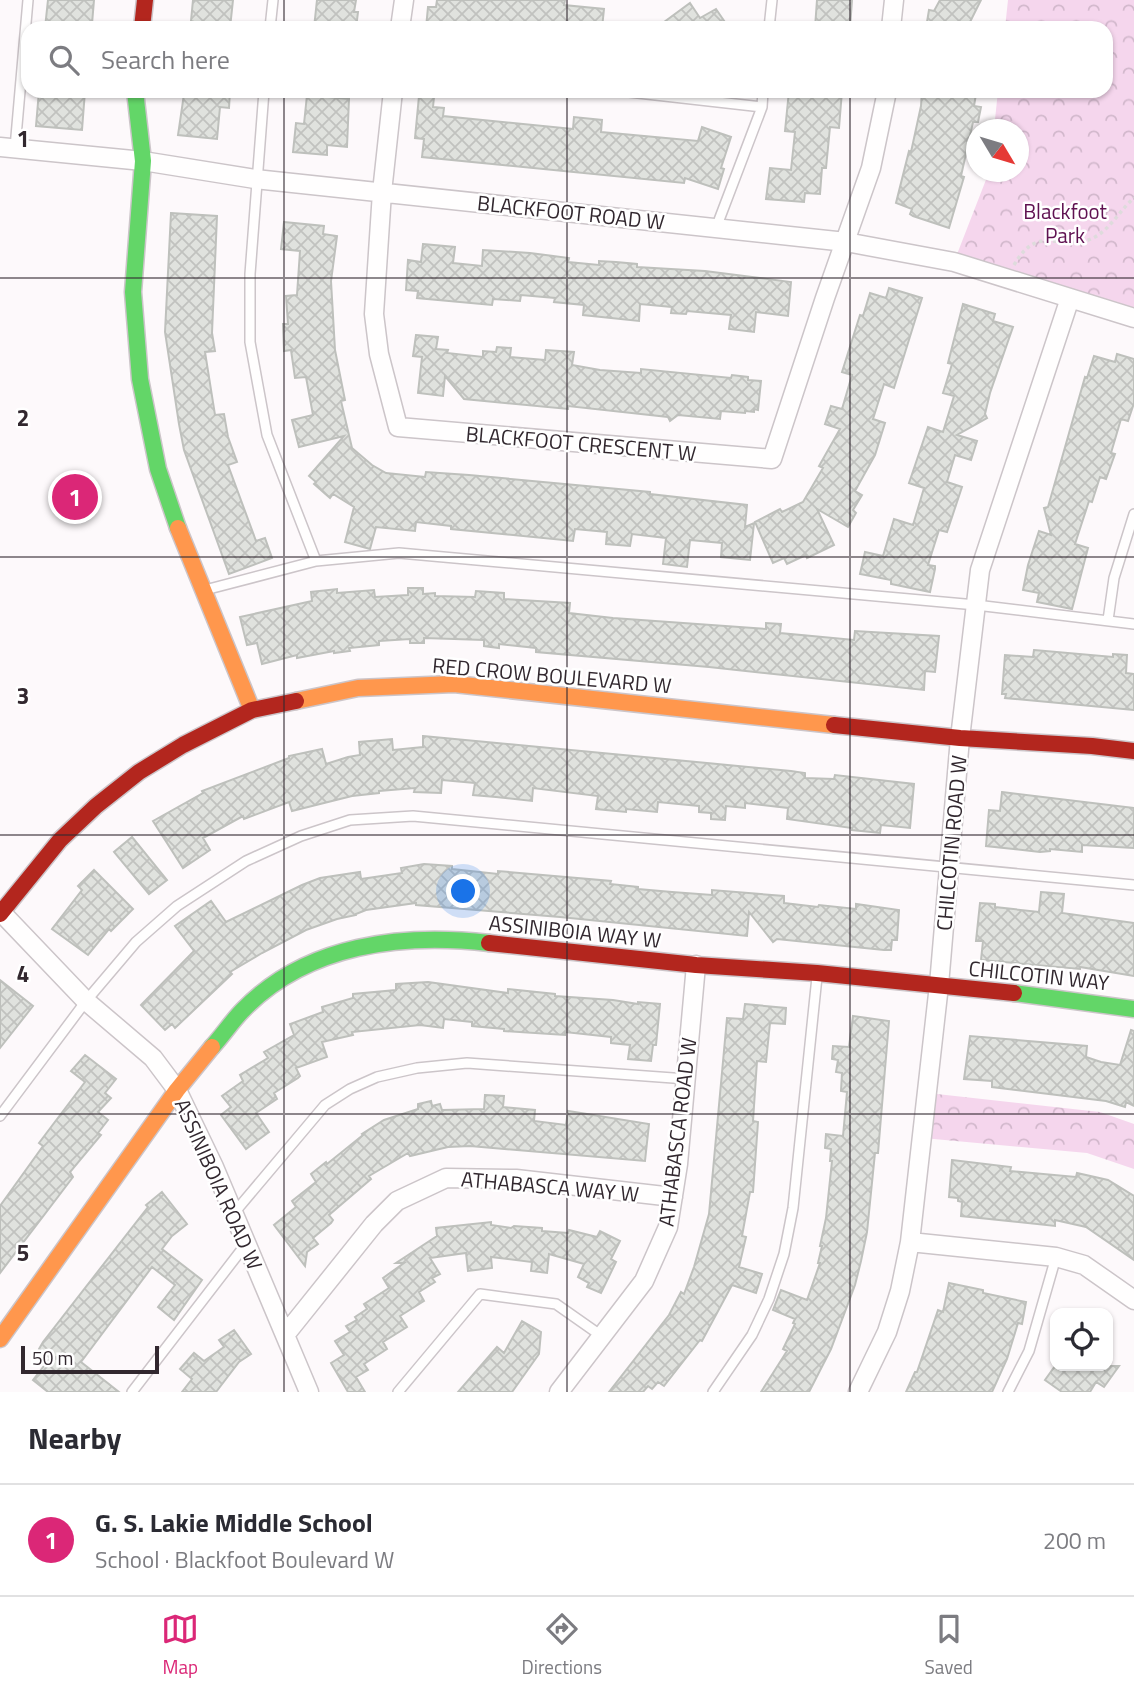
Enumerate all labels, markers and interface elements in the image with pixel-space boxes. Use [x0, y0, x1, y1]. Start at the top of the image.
search box [21, 21, 1113, 98]
text: Search here [101, 40, 230, 79]
icon: search [45, 41, 83, 79]
north arrow [966, 119, 1029, 182]
text: 1 [17, 121, 29, 156]
street label: BLACKFOOT ROAD W [476, 186, 666, 238]
park label: Blackfoot Park [1023, 195, 1108, 251]
text: 2 [17, 400, 29, 435]
street label: BLACKFOOT CRESCENT W [464, 417, 698, 469]
pin: 1 [52, 471, 98, 523]
street label: RED CROW BOULEVARD W [431, 649, 673, 701]
text: 3 [17, 678, 29, 713]
street label: CHILCOTIN ROAD W [927, 754, 975, 932]
your location [446, 874, 480, 908]
street label: ASSINIBOIA WAY W [487, 906, 663, 956]
street label: CHILCOTIN WAY [967, 952, 1112, 998]
text: 4 [17, 956, 29, 991]
street label: ATHABASCA ROAD W [650, 1036, 704, 1228]
street label: ASSINIBOIA ROAD W [167, 1093, 271, 1275]
street label: ATHABASCA WAY W [460, 1162, 640, 1210]
text: 5 [17, 1235, 29, 1270]
map controls [1050, 1308, 1113, 1371]
button: locate [1050, 1308, 1113, 1371]
scale bar [21, 1343, 159, 1375]
text: 50 m [32, 1343, 73, 1372]
text: Nearby [28, 1415, 121, 1461]
text: G. S. Lakie Middle School [95, 1503, 373, 1542]
text: 1 [45, 1523, 57, 1558]
text: 200 m [1043, 1523, 1106, 1558]
text: School · Blackfoot Boulevard W [95, 1542, 394, 1577]
tab: Map [161, 1610, 199, 1681]
tab: Directions [522, 1610, 602, 1681]
tab: Saved [924, 1610, 973, 1681]

